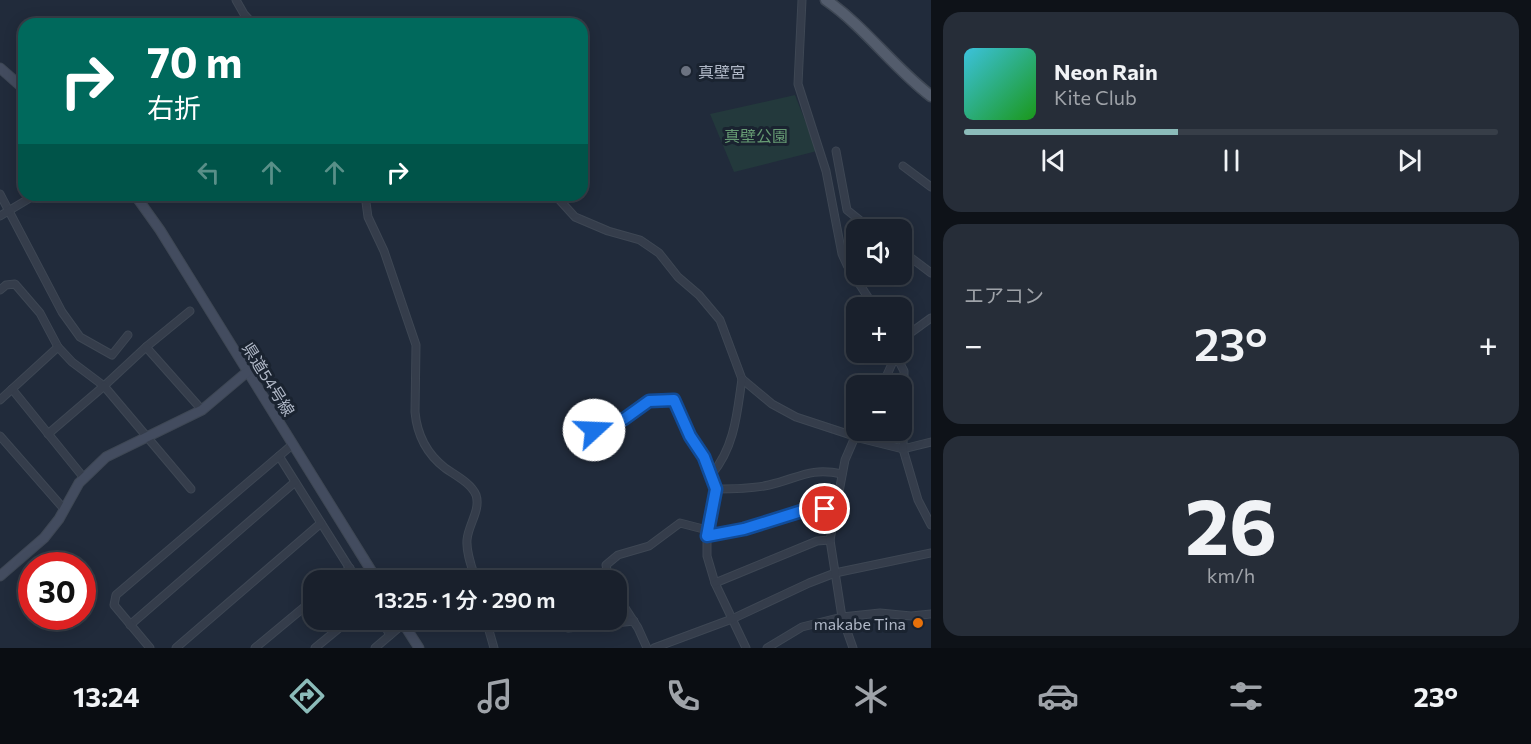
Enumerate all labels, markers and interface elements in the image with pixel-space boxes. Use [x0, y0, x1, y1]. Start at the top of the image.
text: 70 m [147, 35, 242, 87]
icon: right [48, 42, 126, 120]
text: Neon Rain [1054, 58, 1158, 85]
place label: 真壁宮 [698, 62, 746, 81]
marker: 真壁宮 [679, 64, 693, 78]
text: Kite Club [1054, 85, 1137, 109]
text: 右折 [147, 91, 201, 124]
park label: 真壁公園 [724, 126, 788, 145]
icon: previous [1037, 144, 1070, 177]
icon: pause [1215, 144, 1248, 177]
icon: next [1393, 144, 1426, 177]
icon: left [192, 156, 225, 189]
icon: ahead [255, 156, 288, 189]
icon: ahead [318, 156, 351, 189]
icon: right [381, 156, 414, 189]
map controls [846, 219, 912, 441]
button: sound [846, 219, 912, 285]
text: エアコン [964, 283, 1044, 307]
button: + [846, 297, 912, 363]
text: 23° [1194, 315, 1267, 370]
text: − [964, 323, 983, 364]
text: + [1479, 323, 1498, 364]
street label: 県道54号線 [239, 339, 299, 419]
button: − [846, 375, 912, 441]
position arrow [562, 398, 626, 462]
text: 26 [1185, 476, 1277, 571]
pin [799, 483, 850, 534]
icon: arrive [808, 492, 841, 525]
speed limit sign: 30 [18, 552, 96, 630]
text: km/h [1207, 563, 1255, 587]
text: 13:25 · 1 分 · 290 m [374, 586, 556, 613]
place label: makabe Tina [814, 614, 906, 633]
marker: makabe Tina [911, 616, 925, 630]
icon: directions [286, 675, 328, 717]
icon: music [474, 675, 516, 717]
icon: phone [662, 675, 704, 717]
icon: climate [850, 675, 892, 717]
icon: car [1037, 675, 1079, 717]
icon: filters [1225, 675, 1267, 717]
text: 13:24 [73, 680, 140, 713]
text: 23° [1413, 680, 1458, 713]

